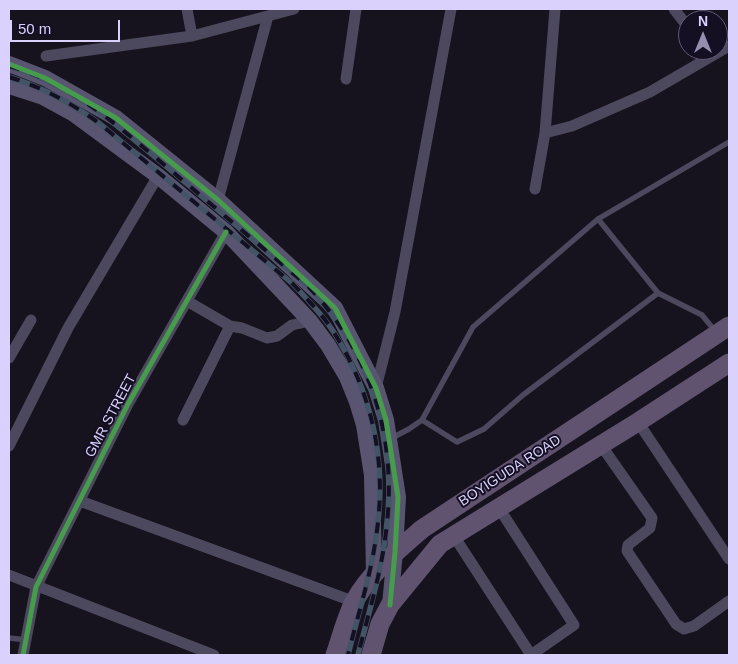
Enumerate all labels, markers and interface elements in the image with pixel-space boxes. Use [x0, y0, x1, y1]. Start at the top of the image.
scale bar [12, 10, 122, 42]
north arrow [678, 10, 728, 60]
text: N [698, 13, 708, 29]
text: 50 m [18, 20, 51, 37]
street label: GMR STREET [82, 372, 140, 460]
street label: BOYIGUDA ROAD [456, 432, 564, 510]

